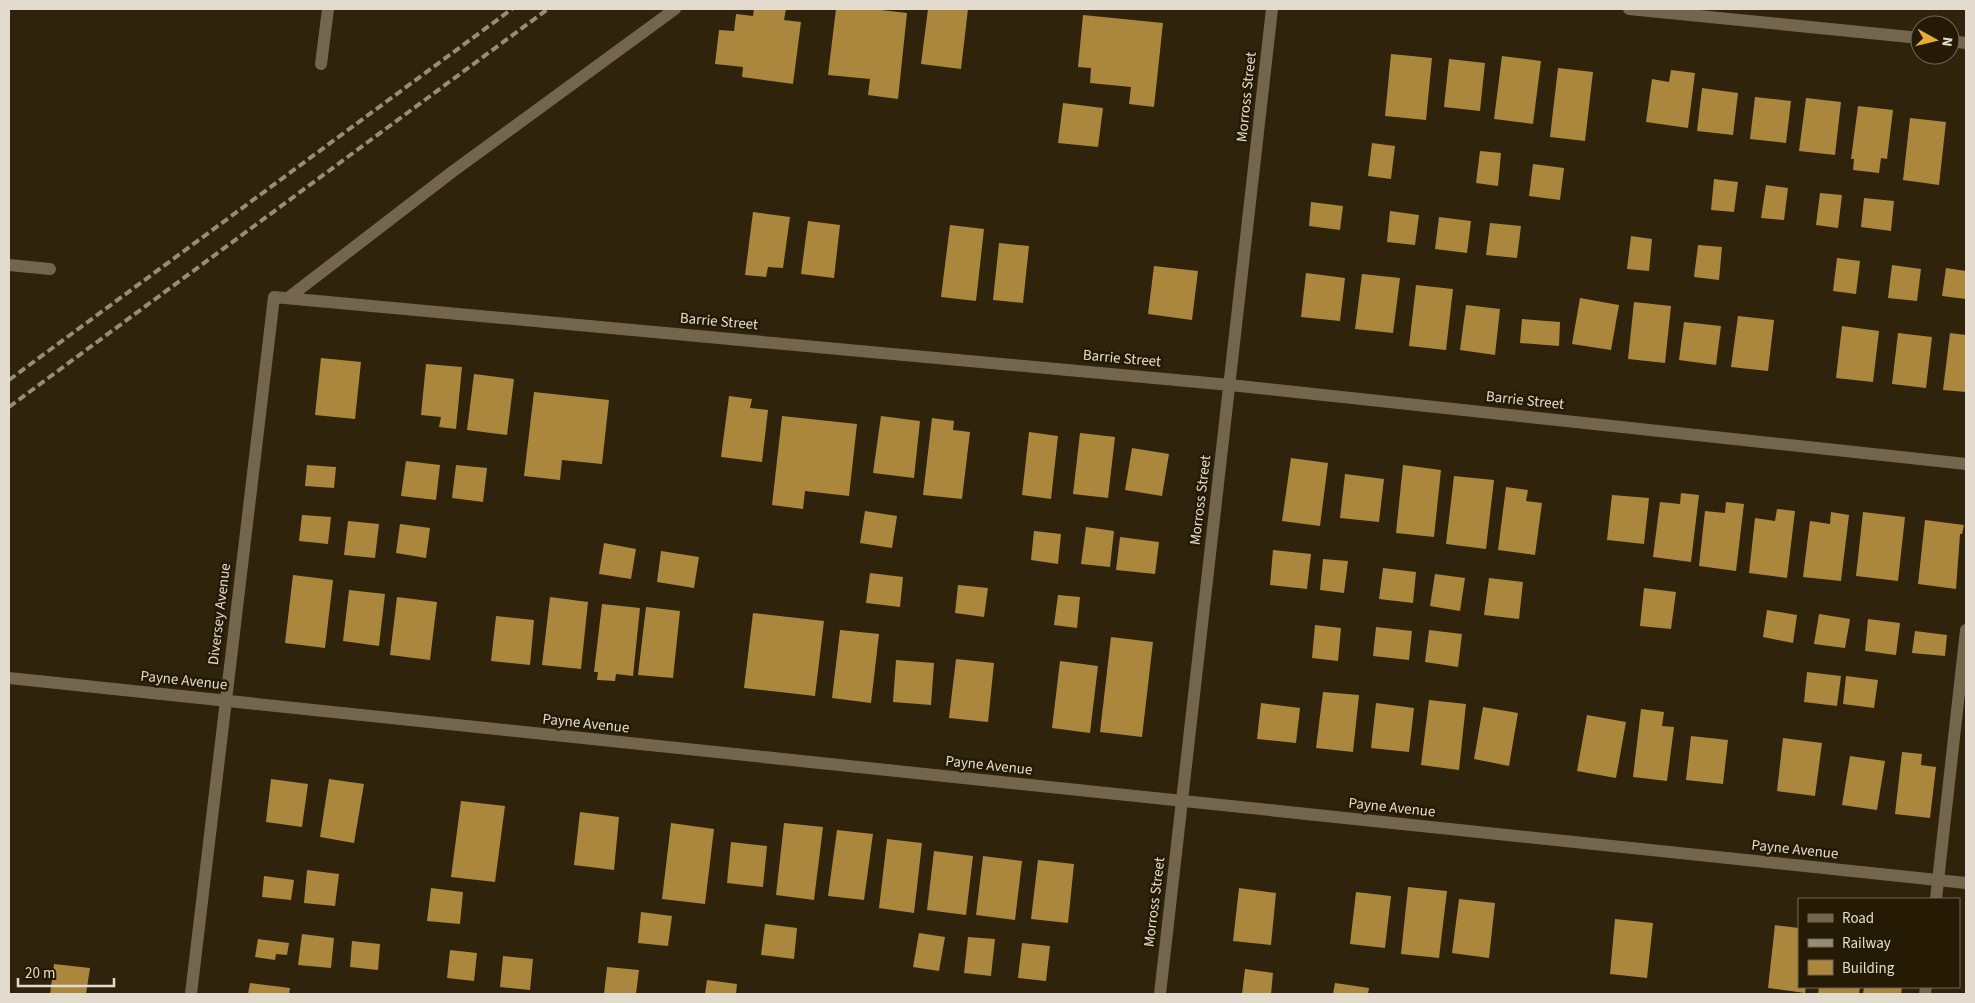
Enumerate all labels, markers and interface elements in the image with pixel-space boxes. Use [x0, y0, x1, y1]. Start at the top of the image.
north arrow [1910, 15, 1960, 65]
text: N [1936, 36, 1957, 48]
street label: Morross Street [1231, 51, 1262, 143]
street label: Barrie Street [679, 308, 759, 335]
street label: Barrie Street [1082, 345, 1162, 372]
street label: Barrie Street [1485, 386, 1565, 415]
street label: Morross Street [1185, 454, 1216, 546]
street label: Diversey Avenue [203, 562, 236, 666]
street label: Payne Avenue [139, 665, 228, 696]
street label: Payne Avenue [541, 708, 630, 739]
street label: Payne Avenue [944, 750, 1033, 781]
street label: Payne Avenue [1347, 792, 1436, 823]
street label: Payne Avenue [1750, 834, 1839, 865]
street label: Morross Street [1139, 856, 1170, 948]
legend [1798, 898, 1960, 988]
text: Road [1842, 908, 1874, 929]
text: Railway [1842, 933, 1891, 954]
scale bar [18, 956, 114, 988]
text: Building [1842, 958, 1895, 979]
text: 20 m [25, 963, 55, 984]

